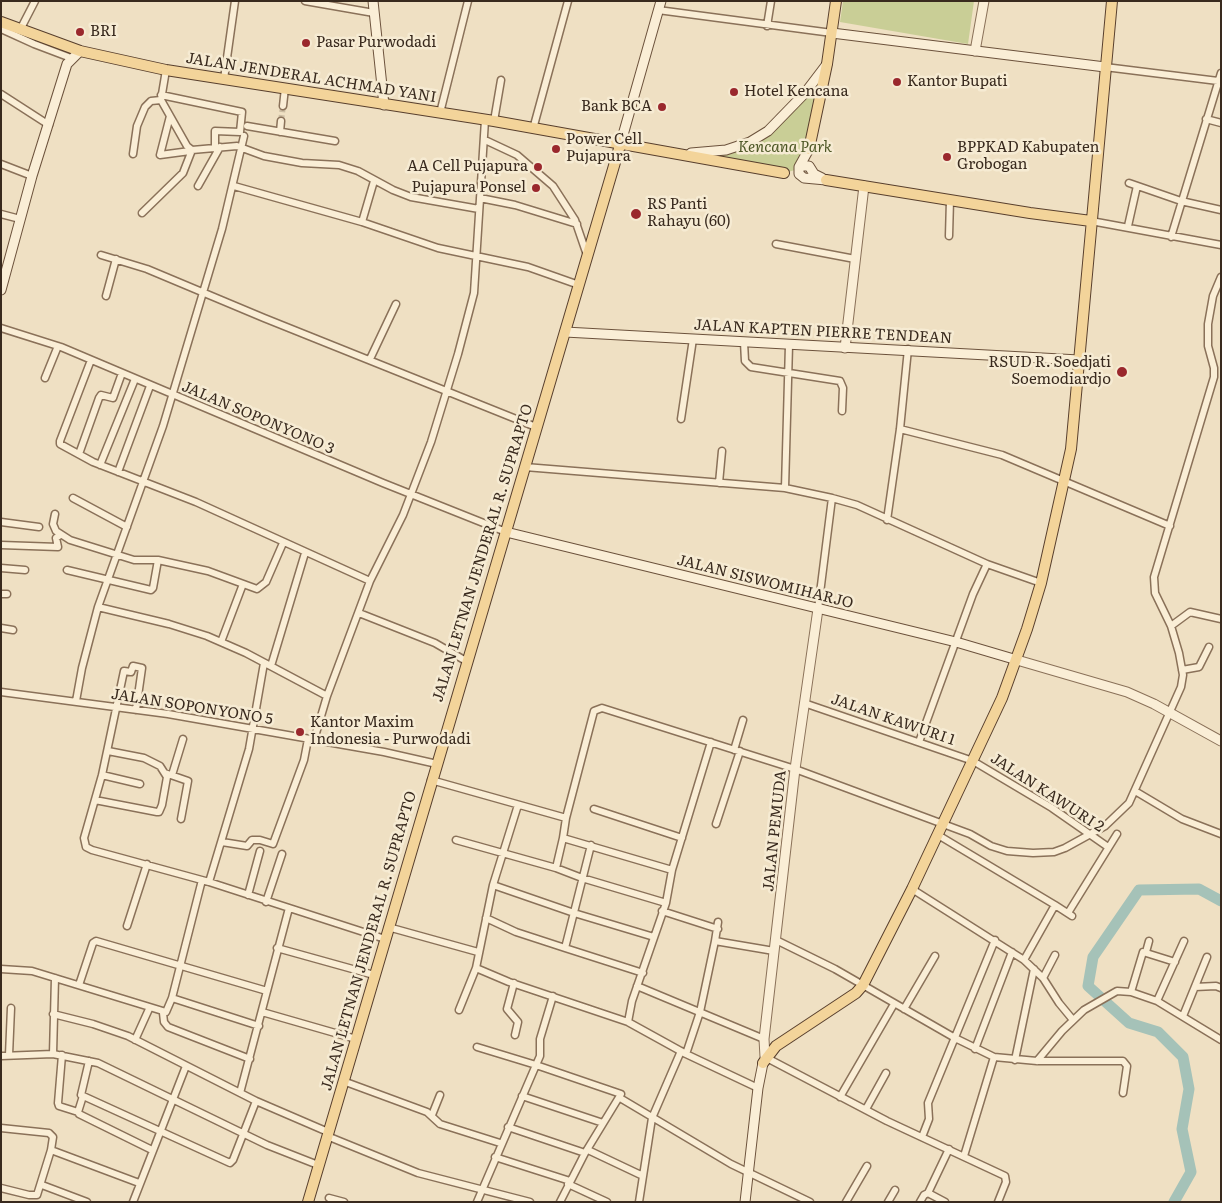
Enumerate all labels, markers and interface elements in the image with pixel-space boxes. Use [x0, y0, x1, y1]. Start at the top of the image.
place label: BRI [90, 23, 117, 41]
marker: BRI [74, 26, 86, 38]
place label: Pasar Purwodadi [316, 34, 436, 52]
marker: Pasar Purwodadi [300, 37, 312, 49]
street label: JALAN JENDERAL ACHMAD YANI [184, 49, 438, 107]
place label: Kantor Bupati [907, 73, 1008, 91]
marker: Kantor Bupati [891, 76, 903, 88]
place label: Hotel Kencana [744, 83, 848, 101]
marker: Hotel Kencana [728, 86, 740, 98]
place label: Bank BCA [581, 98, 652, 116]
marker: Bank BCA [656, 101, 668, 113]
place label: Power Cell Pujapura [566, 131, 642, 166]
park label: Kencana Park [738, 139, 832, 157]
place label: BPPKAD Kabupaten Grobogan [957, 139, 1099, 174]
marker: Power Cell Pujapura [550, 143, 562, 155]
marker: BPPKAD Kabupaten Grobogan [941, 151, 953, 163]
place label: AA Cell Pujapura [407, 158, 528, 176]
marker: AA Cell Pujapura [532, 161, 544, 173]
place label: Pujapura Ponsel [411, 179, 526, 197]
marker: Pujapura Ponsel [530, 182, 542, 194]
place label: RS Panti Rahayu (60) [647, 196, 731, 231]
marker: RS Panti Rahayu (60) [629, 207, 643, 221]
street label: JALAN KAPTEN PIERRE TENDEAN [693, 316, 953, 348]
place label: RSUD R. Soedjati Soemodiardjo [988, 354, 1111, 389]
marker: RSUD R. Soedjati Soemodiardjo [1115, 365, 1129, 379]
street label: JALAN SOPONYONO 3 [179, 378, 337, 458]
street label: JALAN LETNAN JENDERAL R. SUPRAPTO [429, 402, 537, 704]
street label: JALAN SISWOMIHARJO [675, 551, 855, 613]
street label: JALAN SOPONYONO 5 [110, 685, 274, 729]
street label: JALAN KAWURI 1 [829, 690, 957, 750]
place label: Kantor Maxim Indonesia - Purwodadi [310, 714, 471, 749]
marker: Kantor Maxim Indonesia - Purwodadi [294, 726, 306, 738]
street label: JALAN KAWURI 2 [987, 750, 1107, 836]
street label: JALAN PEMUDA [760, 769, 790, 893]
street label: JALAN LETNAN JENDERAL R. SUPRAPTO [318, 789, 420, 1093]

